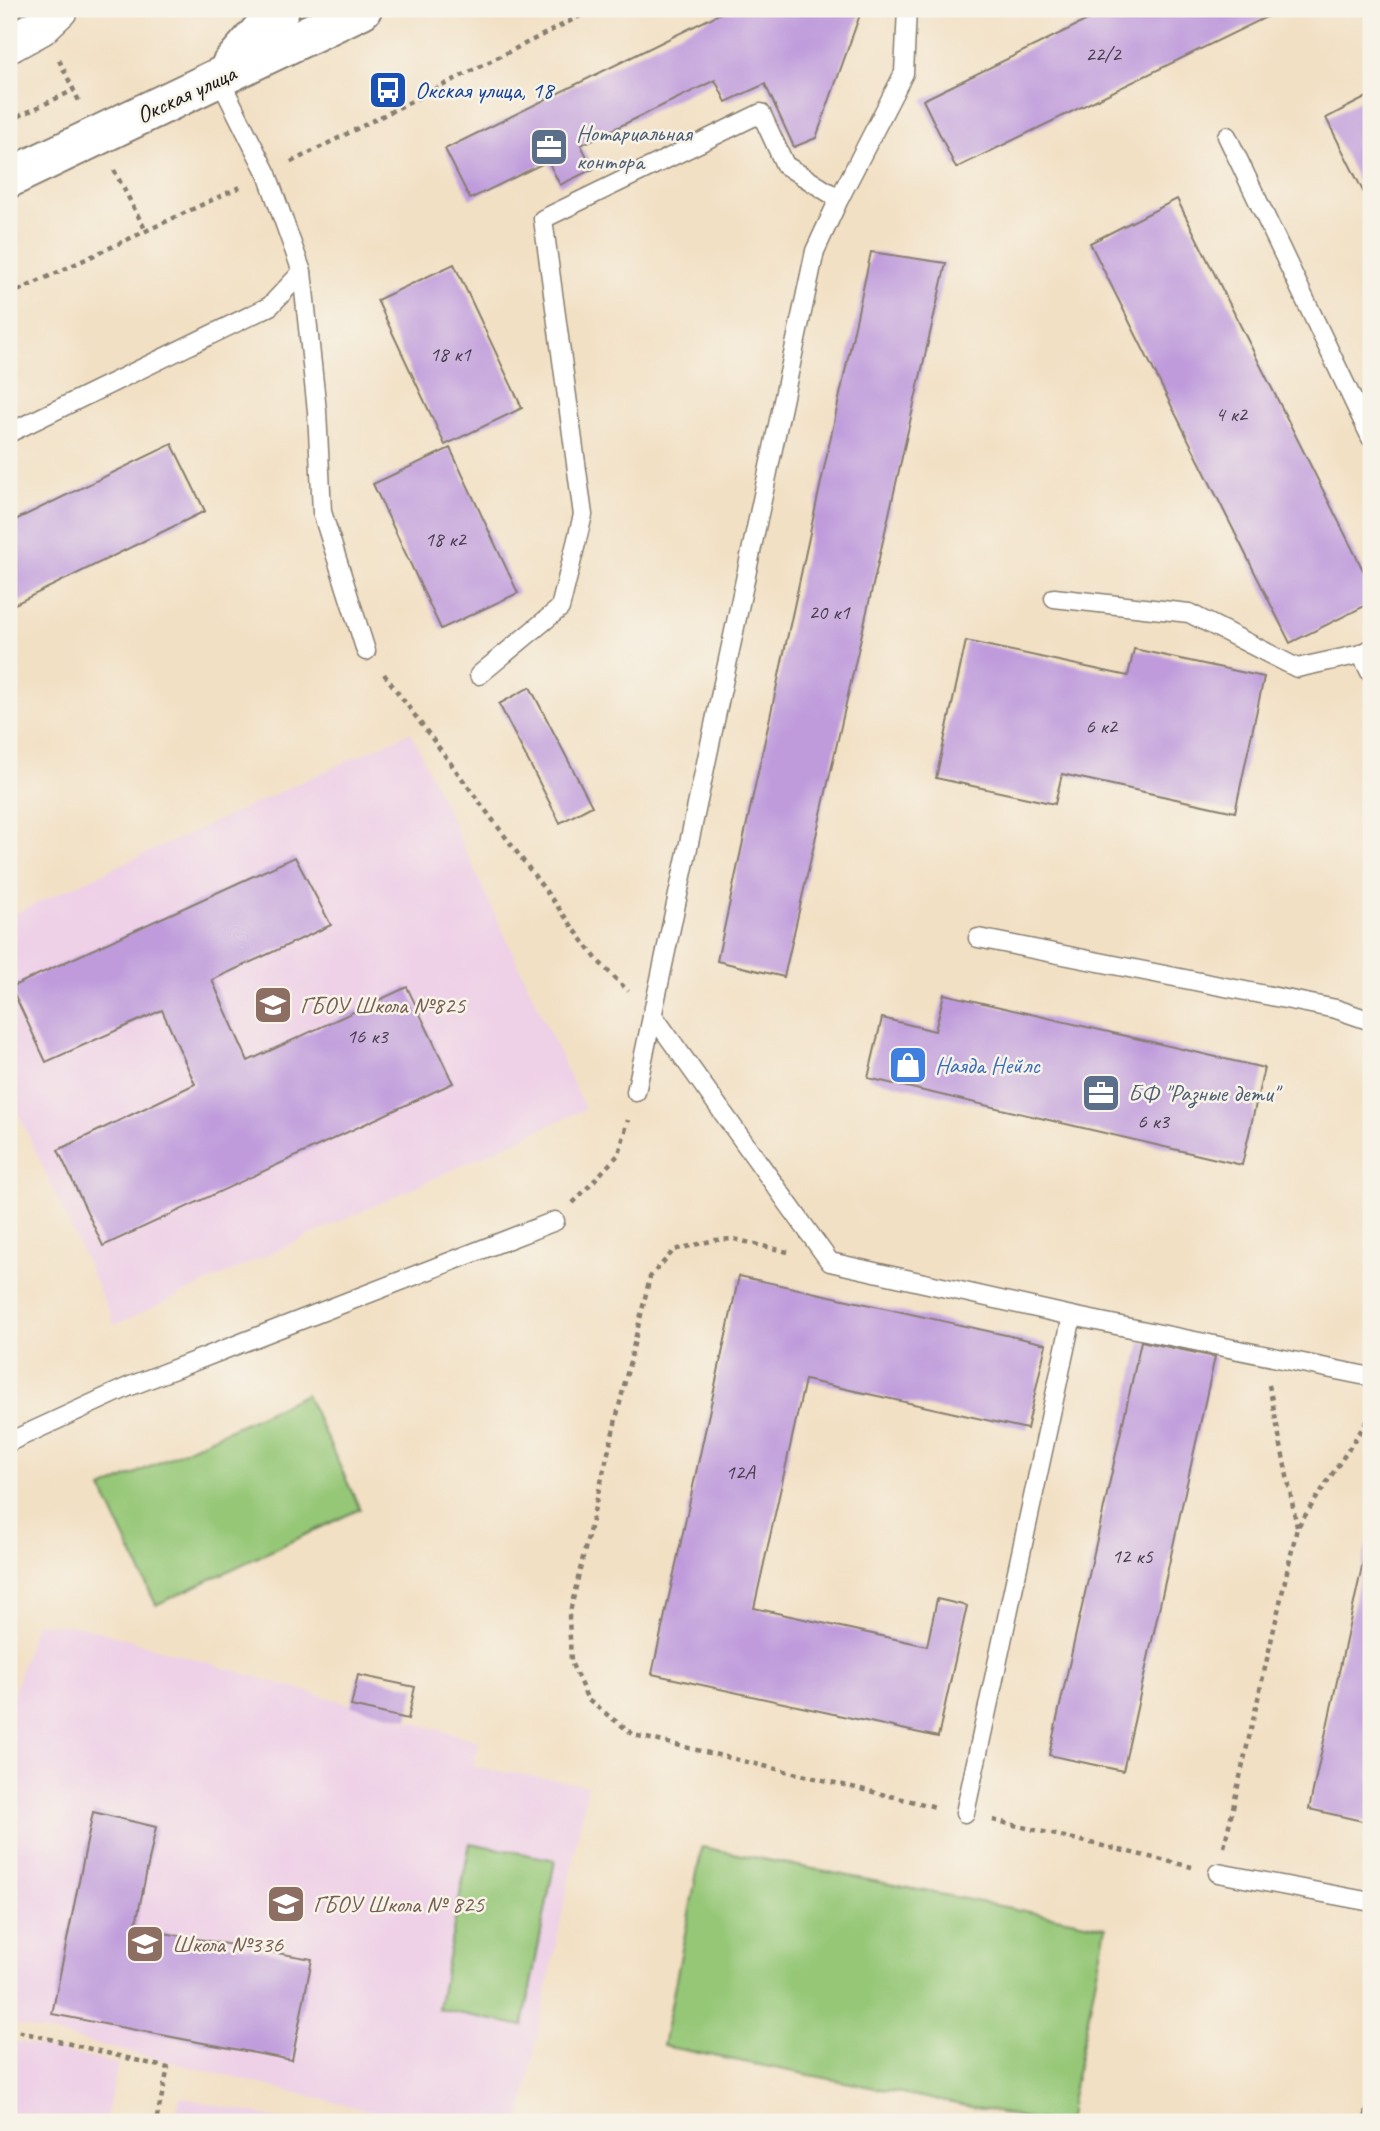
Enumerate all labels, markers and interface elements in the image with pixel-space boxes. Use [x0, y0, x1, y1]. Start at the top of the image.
house number: 22/2 [1085, 41, 1122, 67]
street label: Окская улица [132, 57, 242, 130]
bus stop icon: Окская улица, 18 [367, 69, 409, 111]
place label: Окская улица, 18 [415, 75, 555, 105]
place label: Нотариальная контора [576, 118, 693, 176]
office icon: Нотариальная контора [528, 126, 570, 168]
house number: 18 к1 [429, 341, 472, 367]
house number: 4 к2 [1215, 401, 1248, 427]
house number: 18 к2 [424, 526, 467, 552]
house number: 20 к1 [808, 599, 851, 625]
house number: 6 к2 [1085, 713, 1118, 739]
school or university icon: ГБОУ Школа №825 [252, 984, 294, 1026]
place label: ГБОУ Школа №825 [300, 990, 466, 1020]
house number: 16 к3 [346, 1023, 389, 1049]
shop icon: Наяда Нейлс [887, 1044, 929, 1086]
place label: Наяда Нейлс [935, 1050, 1041, 1080]
office icon: БФ "Разные дети" [1080, 1072, 1122, 1114]
place label: БФ "Разные дети" [1128, 1078, 1283, 1109]
house number: 6 к3 [1137, 1108, 1170, 1134]
house number: 12А [725, 1459, 756, 1485]
house number: 12 к5 [1111, 1543, 1154, 1569]
school or university icon: ГБОУ Школа № 825 [265, 1883, 307, 1925]
place label: ГБОУ Школа № 825 [313, 1889, 485, 1919]
school or university icon: Школа №336 [124, 1923, 166, 1965]
place label: Школа №336 [172, 1929, 284, 1959]

